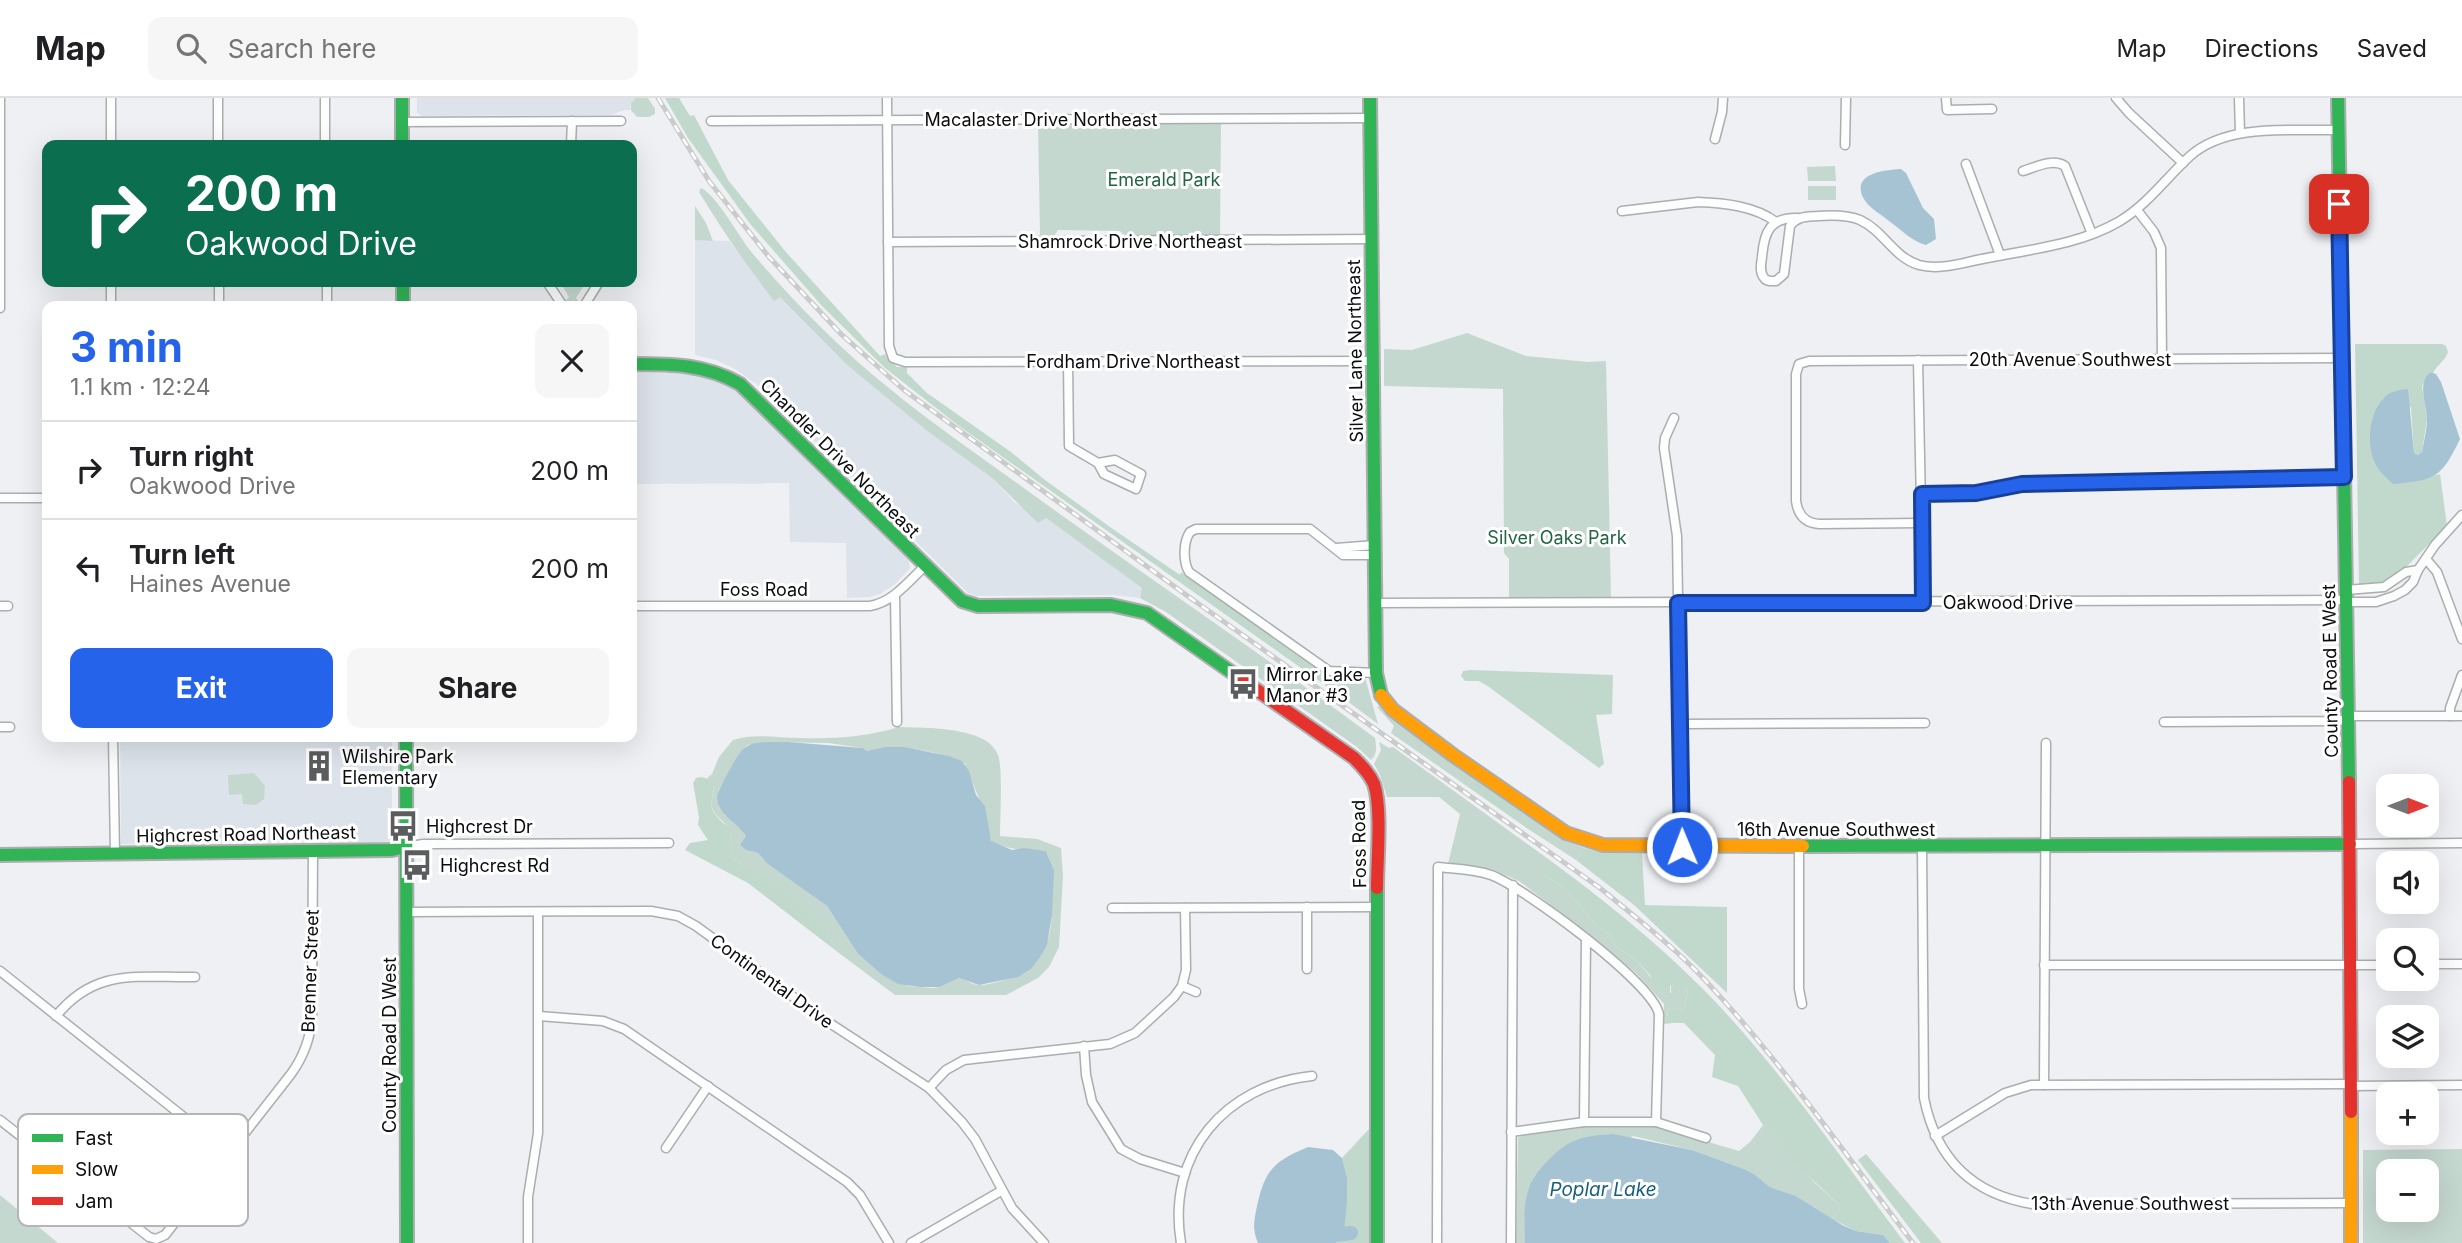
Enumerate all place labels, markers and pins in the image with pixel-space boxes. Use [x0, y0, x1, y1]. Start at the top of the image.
pin [2309, 174, 2369, 234]
place label: Mirror Lake Manor #3 [1266, 664, 1363, 706]
bus stop icon: Mirror Lake Manor #3 [1226, 667, 1260, 701]
place label: Wilshire Park Elementary [342, 746, 454, 788]
building icon: Wilshire Park Elementary [302, 749, 336, 783]
bus stop icon: Highcrest Dr [386, 809, 420, 843]
place label: Highcrest Dr [426, 816, 533, 837]
bus stop icon: Highcrest Rd [400, 848, 434, 882]
place label: Highcrest Rd [440, 855, 549, 876]

